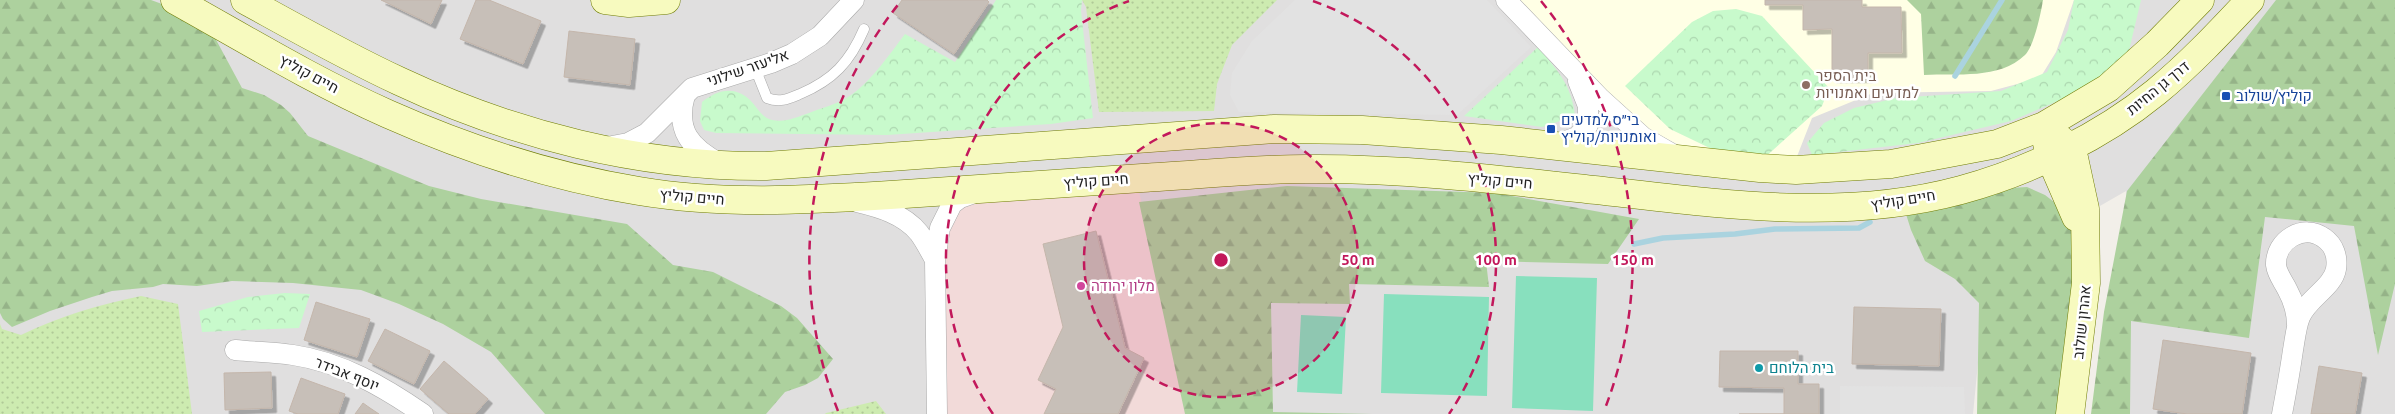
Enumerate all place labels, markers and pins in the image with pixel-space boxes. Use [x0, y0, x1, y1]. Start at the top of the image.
place label: בית הספר למדעים ואמנויות [1816, 67, 1919, 101]
marker: בית הספר למדעים ואמנויות [1800, 79, 1812, 91]
place label: קוליץ/שולוב [2236, 87, 2312, 104]
marker: קוליץ/שולוב [2220, 90, 2232, 102]
place label: בי״ס למדעים ואומנויות/קוליץ [1561, 111, 1657, 145]
marker: בי״ס למדעים ואומנויות/קוליץ [1545, 123, 1557, 135]
centre of rings [1212, 251, 1230, 269]
place label: מלון יהודה [1091, 277, 1155, 294]
marker: מלון יהודה [1075, 280, 1087, 292]
place label: בית הלוחם [1769, 359, 1834, 376]
marker: בית הלוחם [1753, 362, 1765, 374]

